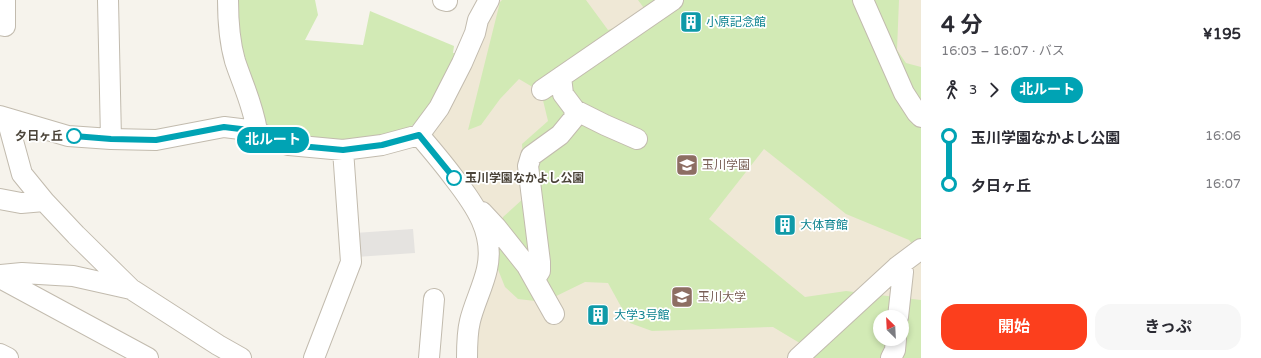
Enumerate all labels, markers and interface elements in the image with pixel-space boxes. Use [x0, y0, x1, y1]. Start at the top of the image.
building icon: 小原記念館 [678, 9, 704, 35]
text: 4 分 [941, 12, 983, 38]
place label: 小原記念館 [706, 15, 766, 29]
text: ¥195 [1203, 25, 1241, 43]
text: 16:03 – 16:07 · バス [941, 43, 1065, 59]
icon: walk [941, 79, 963, 101]
icon: forward [983, 79, 1005, 101]
text: 北ルート [1019, 81, 1075, 98]
text: 3 [969, 82, 977, 98]
line badge: 北ルート [245, 127, 301, 153]
marker: 夕日ヶ丘 [66, 128, 82, 144]
text: 16:06 [1205, 128, 1241, 144]
place label: 夕日ヶ丘 [15, 129, 63, 143]
text: 玉川学園なかよし公園 [971, 129, 1120, 147]
text: 北ルート [245, 131, 301, 148]
school or university icon: 玉川学園 [674, 152, 700, 178]
place label: 玉川学園 [702, 158, 750, 172]
marker: 玉川学園なかよし公園 [446, 170, 462, 186]
place label: 玉川学園なかよし公園 [465, 171, 584, 185]
text: 16:07 [1205, 176, 1241, 192]
text: 夕日ヶ丘 [971, 177, 1031, 195]
building icon: 大体育館 [772, 212, 798, 238]
place label: 大体育館 [800, 218, 848, 232]
school or university icon: 玉川大学 [669, 284, 695, 310]
place label: 玉川大学 [698, 290, 746, 304]
building icon: 大学3号館 [585, 302, 611, 328]
button: 開始 [941, 304, 1087, 350]
button: きっぷ [1095, 304, 1241, 350]
place label: 大学3号館 [614, 308, 670, 322]
north arrow [873, 310, 909, 346]
map controls [873, 310, 909, 346]

